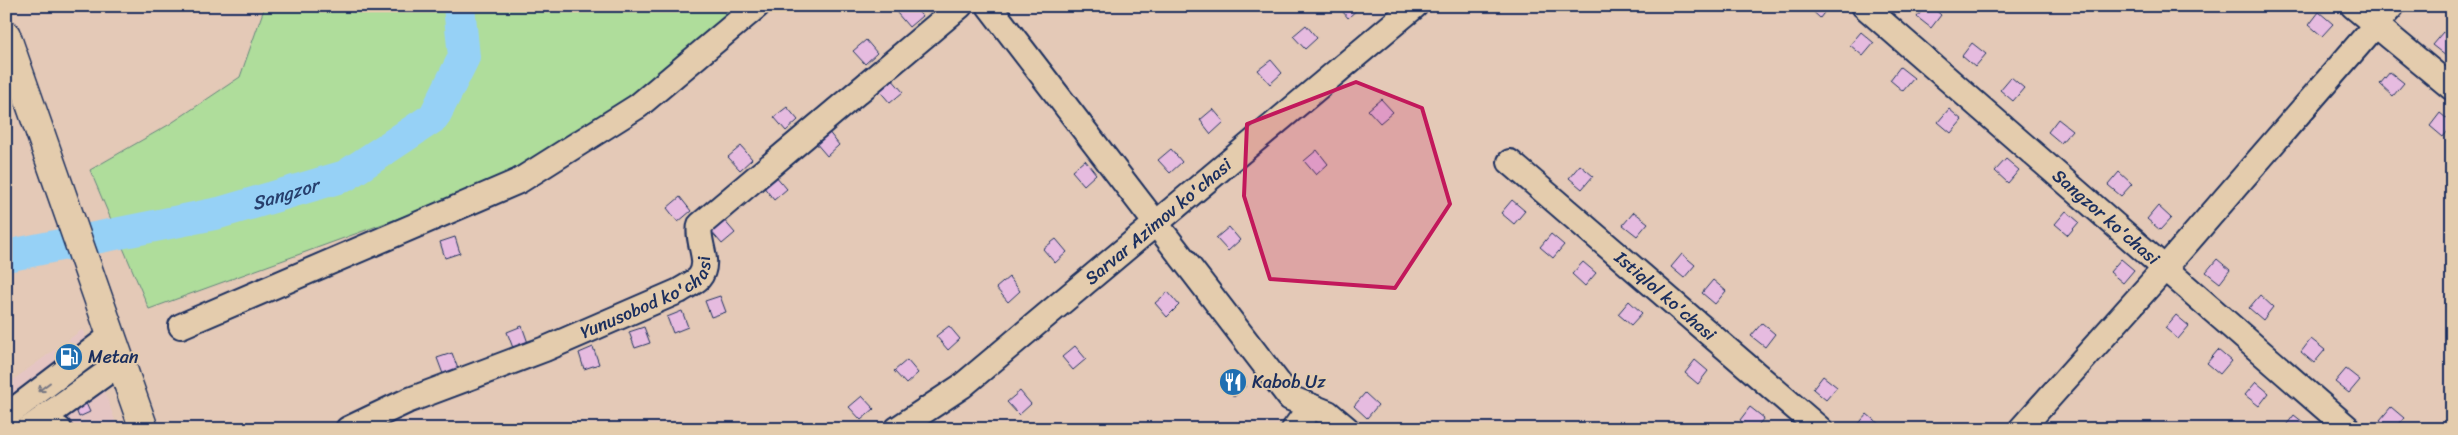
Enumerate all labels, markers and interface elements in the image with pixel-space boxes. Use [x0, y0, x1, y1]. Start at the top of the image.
street label: Sarvar Azimov ko'chasi [1077, 149, 1240, 293]
street label: Sangzor ko'chasi [2045, 161, 2168, 274]
water label: Sangzor [248, 168, 325, 220]
street label: Istiqlol ko'chasi [1606, 242, 1724, 350]
street label: Yunusobod ko'chasi [575, 253, 720, 348]
place label: Metan [88, 341, 139, 373]
fuel station icon: Metan [54, 342, 84, 372]
place label: Kabob Uz [1252, 366, 1326, 398]
restaurant icon: Kabob Uz [1218, 367, 1248, 397]
one-way arrow [37, 382, 51, 392]

